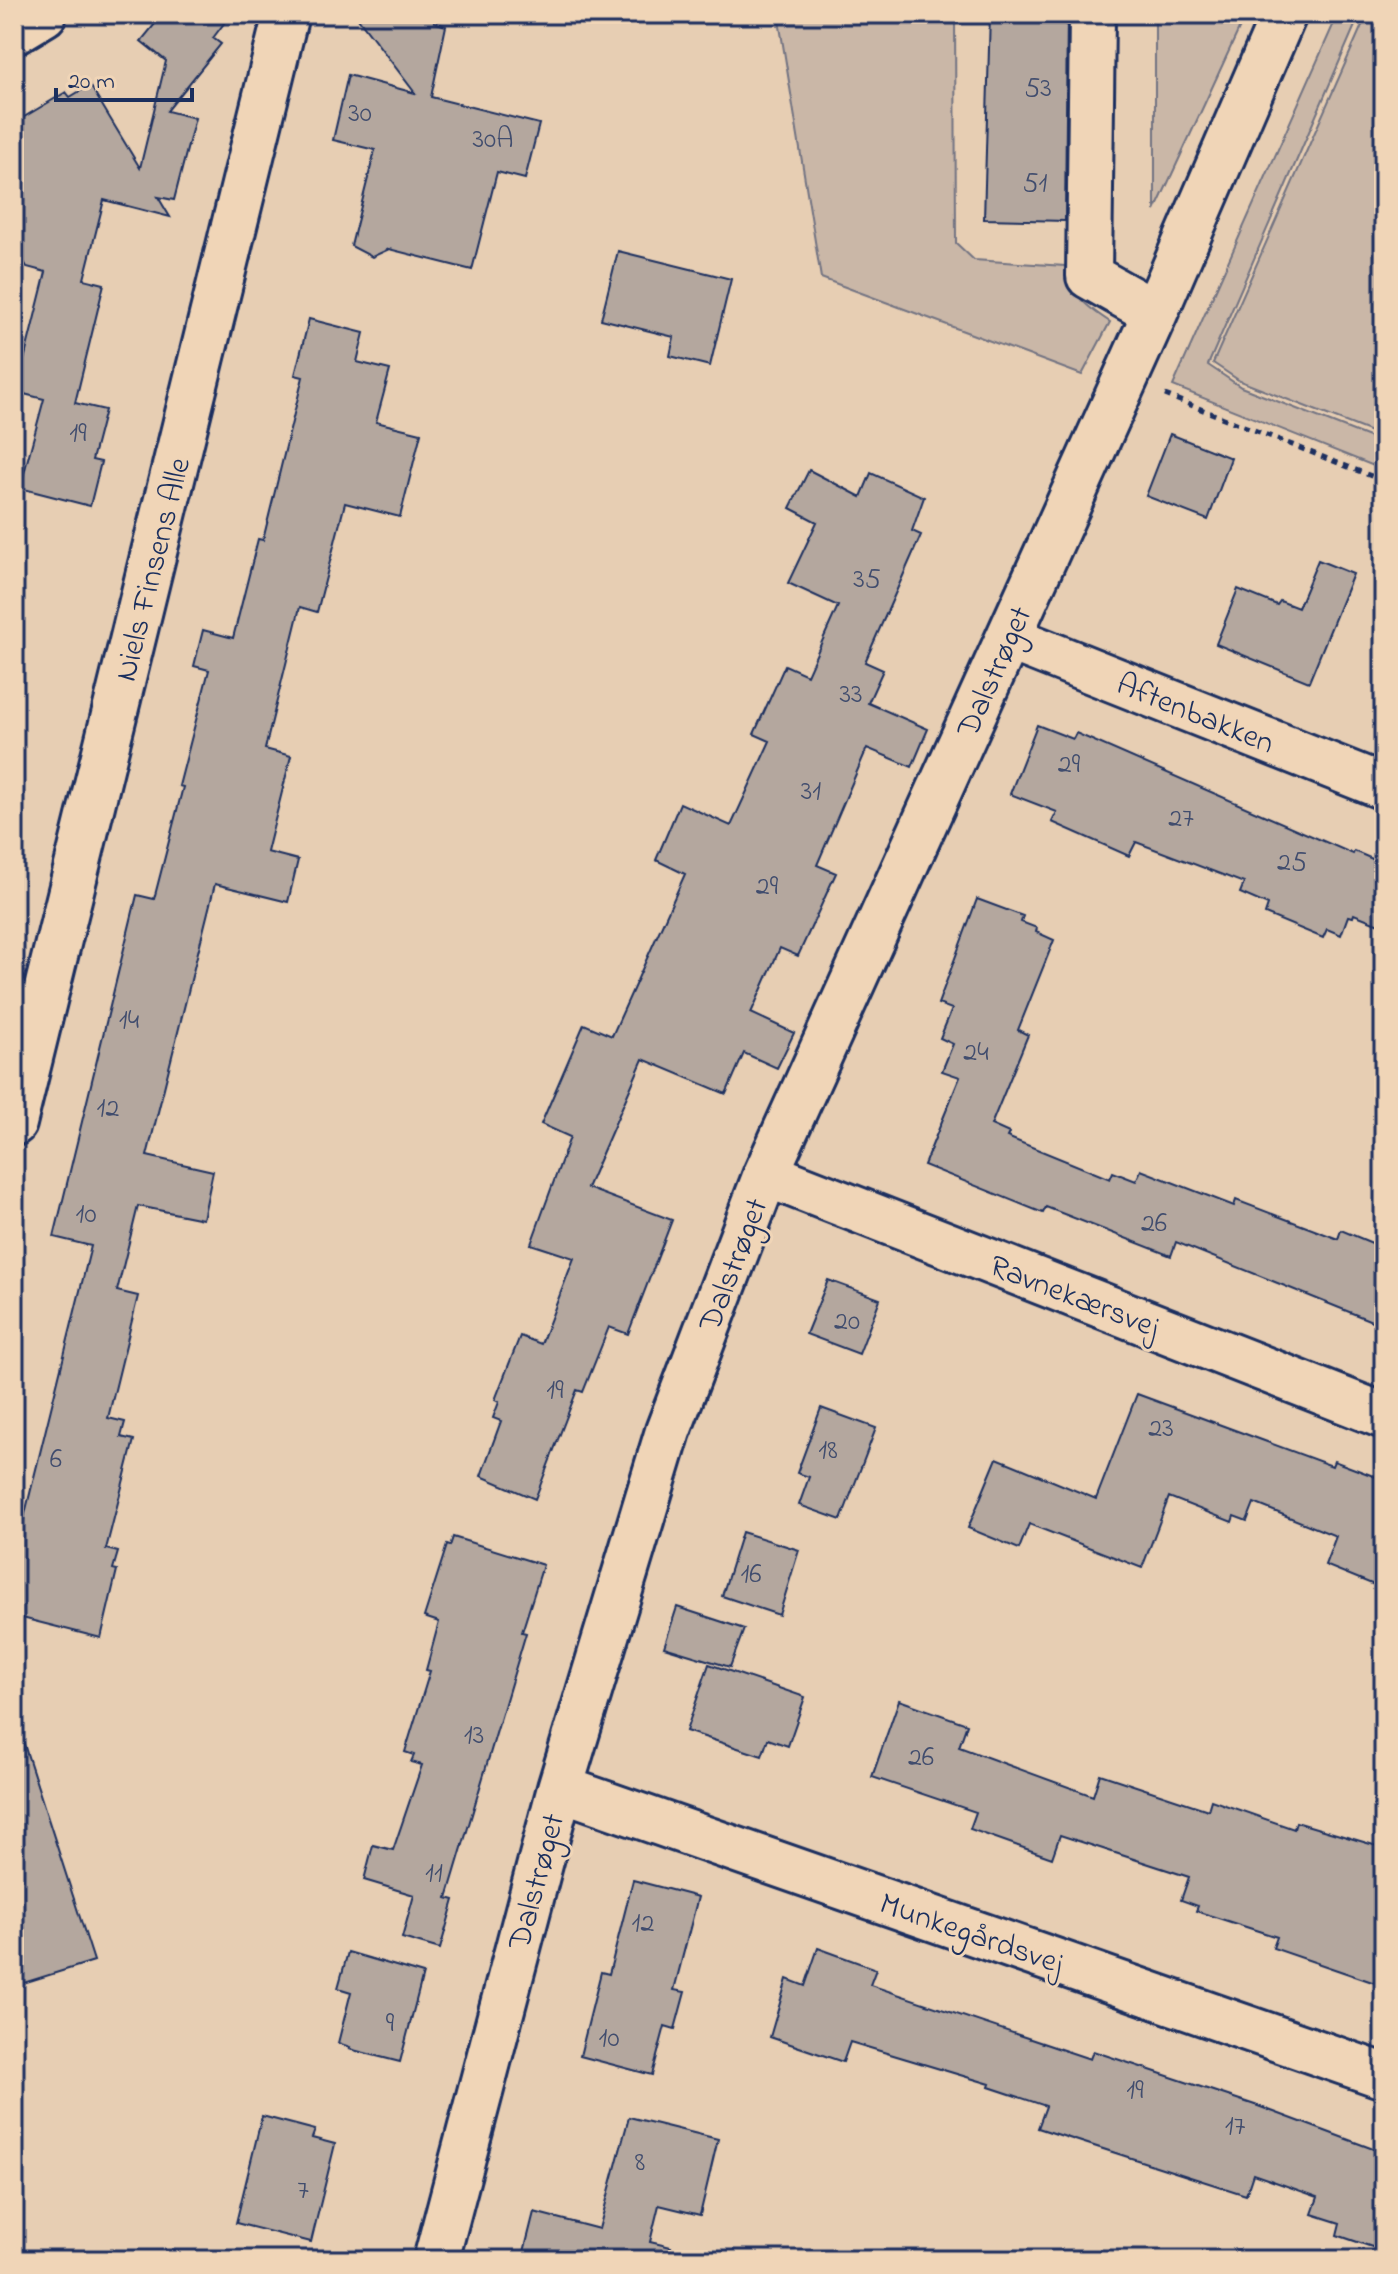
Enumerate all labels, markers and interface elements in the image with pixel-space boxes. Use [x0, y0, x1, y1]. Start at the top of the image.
scale bar [56, 52, 192, 102]
text: 20 m [68, 65, 115, 100]
house number: 53 [1024, 69, 1052, 110]
house number: 30 [348, 94, 372, 135]
house number: 30A [473, 120, 513, 161]
house number: 51 [1023, 164, 1048, 205]
house number: 19 [69, 414, 87, 455]
street label: Niels Finsens Alle [104, 452, 205, 687]
house number: 35 [853, 560, 881, 601]
street label: Dalstrøget [946, 599, 1046, 746]
street label: Aftenbakken [1109, 662, 1281, 768]
house number: 33 [839, 675, 863, 716]
house number: 29 [1058, 745, 1081, 786]
house number: 31 [801, 772, 821, 813]
house number: 27 [1168, 799, 1194, 840]
house number: 25 [1277, 843, 1307, 884]
house number: 29 [756, 867, 779, 908]
house number: 14 [119, 1001, 140, 1042]
house number: 24 [963, 1033, 989, 1074]
house number: 12 [97, 1089, 119, 1130]
street label: Dalstrøget [688, 1192, 782, 1340]
house number: 10 [75, 1195, 97, 1236]
house number: 26 [1141, 1204, 1167, 1245]
street label: Ravnekærsvej [982, 1244, 1166, 1352]
house number: 20 [834, 1302, 860, 1343]
house number: 19 [546, 1371, 564, 1412]
house number: 23 [1148, 1409, 1174, 1450]
house number: 18 [818, 1431, 838, 1472]
house number: 6 [50, 1440, 62, 1481]
house number: 16 [740, 1555, 762, 1596]
house number: 13 [464, 1716, 484, 1757]
house number: 26 [908, 1738, 934, 1779]
street label: Dalstrøget [497, 1808, 579, 1956]
house number: 11 [425, 1854, 443, 1895]
street label: Munkegårdsvej [873, 1882, 1070, 1989]
house number: 12 [632, 1904, 654, 1945]
house number: 9 [386, 2004, 395, 2045]
house number: 10 [598, 2019, 620, 2060]
house number: 19 [1126, 2071, 1144, 2112]
house number: 17 [1225, 2107, 1246, 2148]
house number: 8 [635, 2143, 645, 2184]
house number: 7 [297, 2171, 309, 2212]

